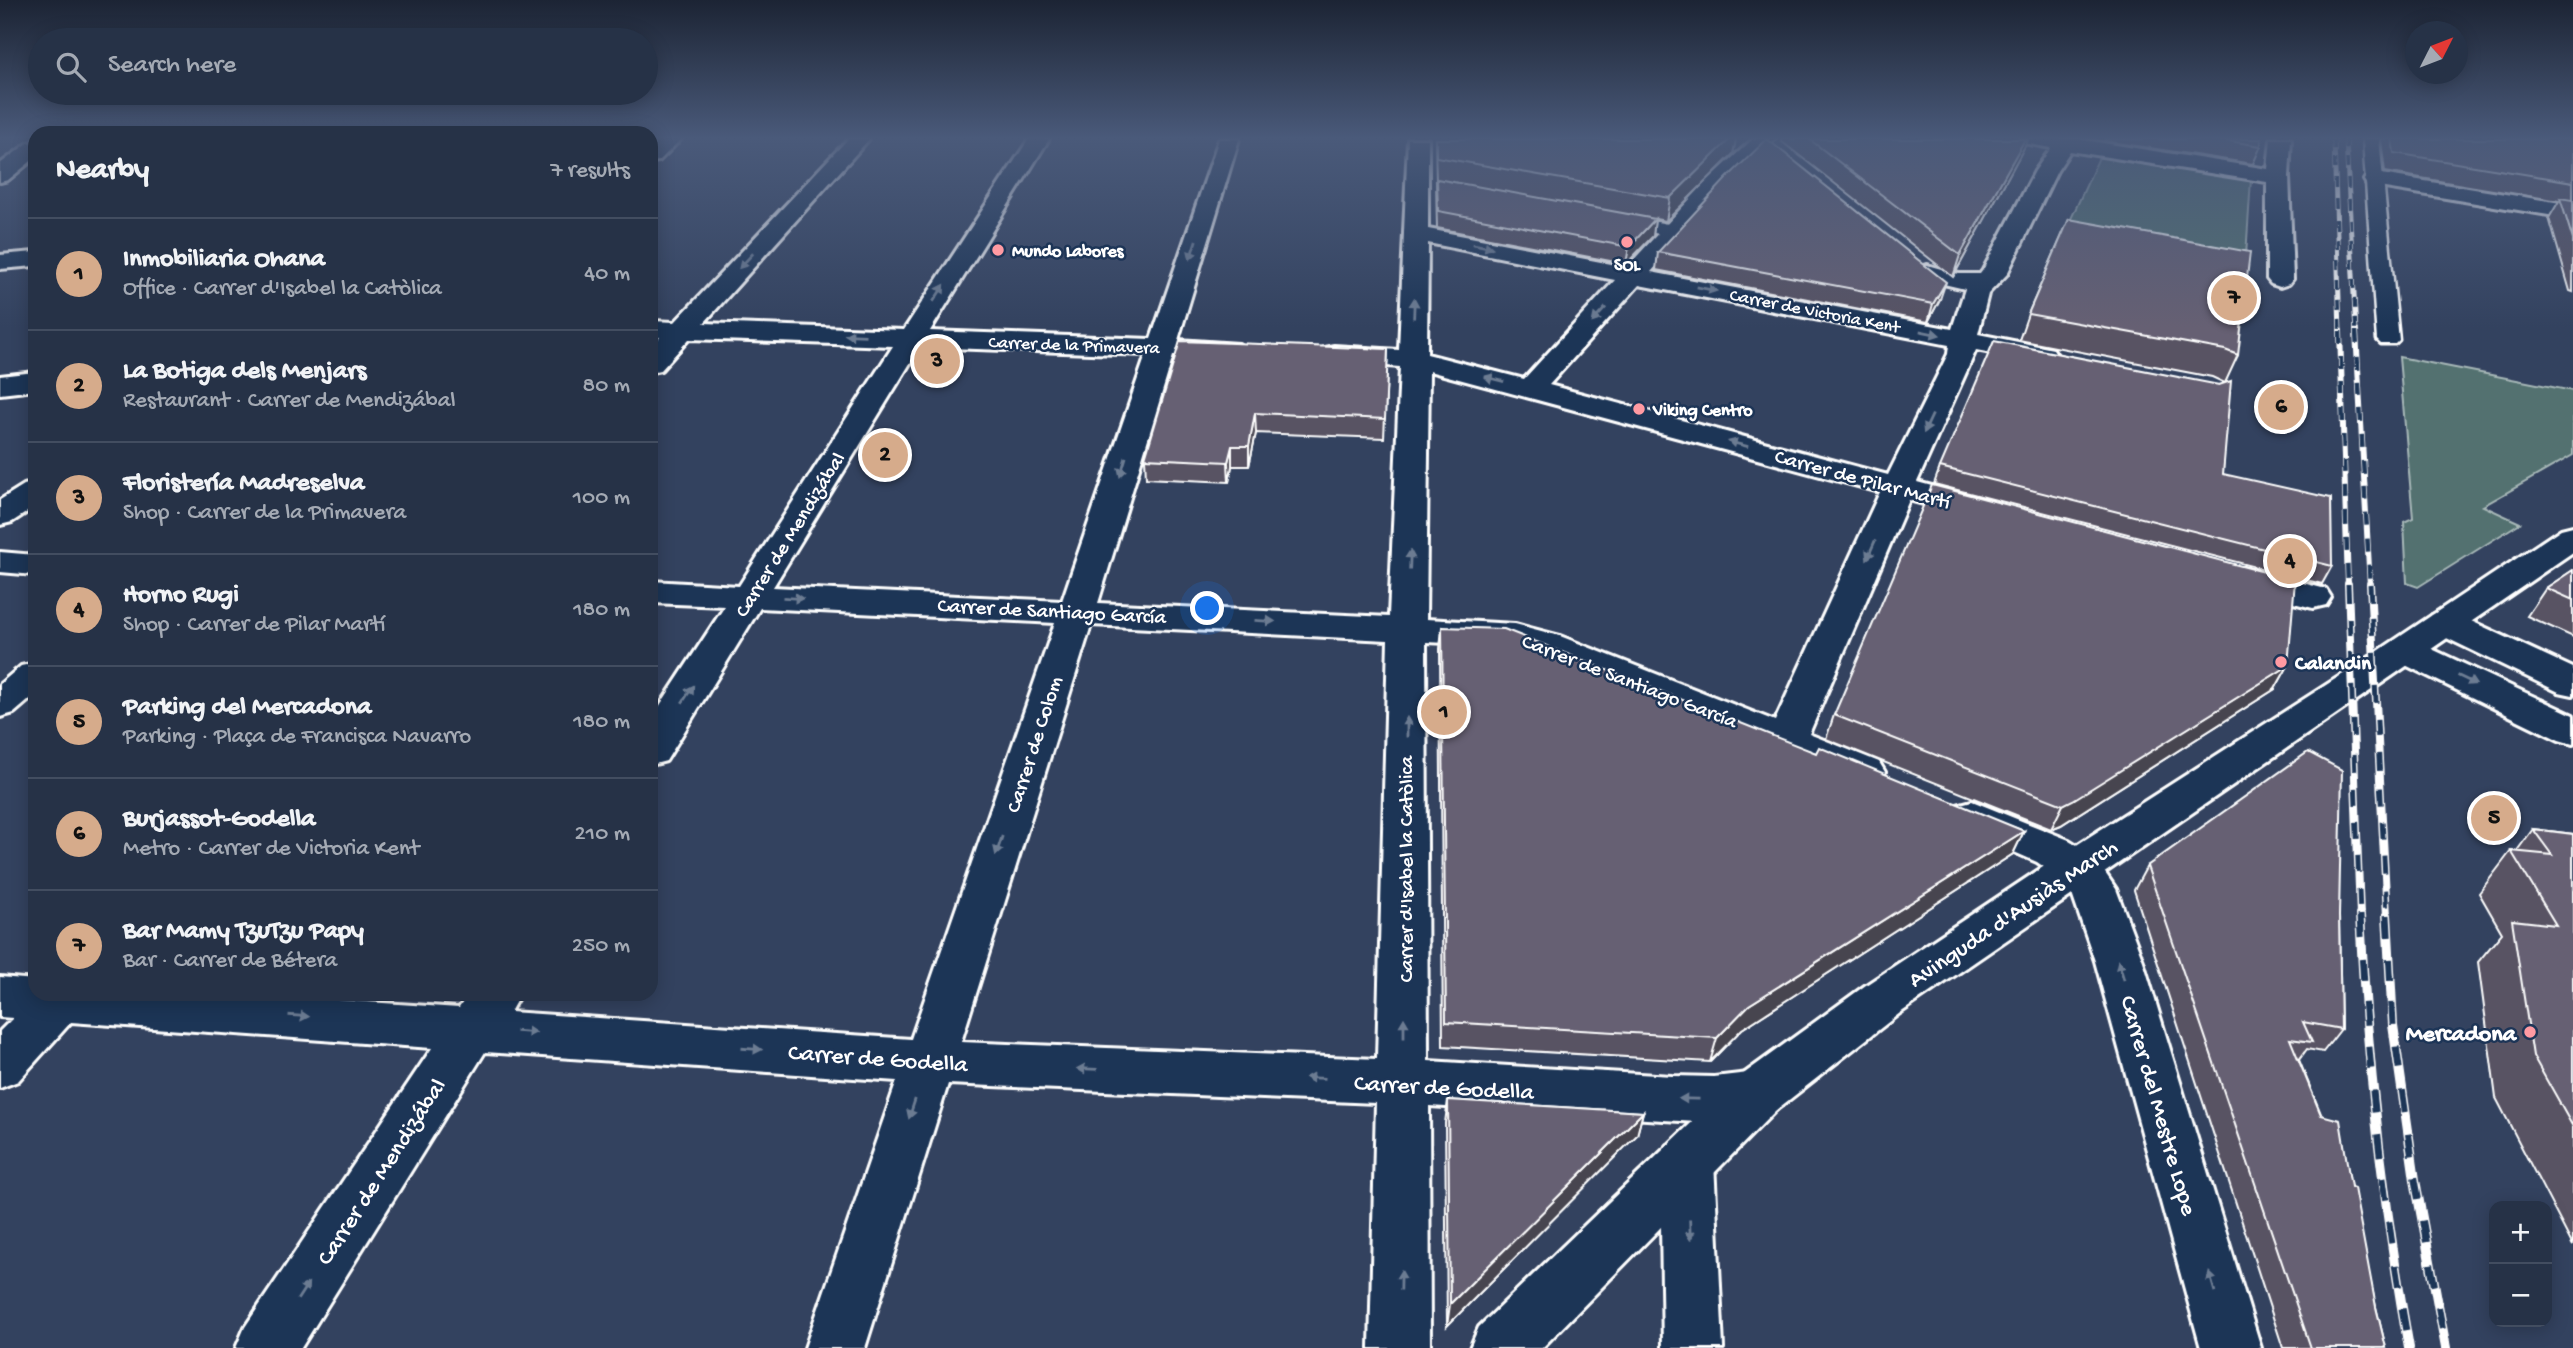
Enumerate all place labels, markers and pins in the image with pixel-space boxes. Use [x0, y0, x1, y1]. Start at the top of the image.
marker: SOL [1619, 234, 1635, 250]
marker: Mundo Labores [990, 242, 1006, 258]
place label: Mundo Labores [1012, 242, 1125, 263]
place label: SOL [1614, 256, 1641, 277]
pin: 7 [2211, 272, 2257, 324]
pin: 3 [914, 335, 960, 387]
pin: 6 [2258, 381, 2304, 433]
marker: Viking Centro [1631, 401, 1647, 417]
place label: Viking Centro [1652, 401, 1753, 422]
pin: 2 [862, 429, 908, 481]
pin: 4 [2267, 535, 2313, 587]
place label: Calandin [2294, 653, 2372, 678]
marker: Calandin [2273, 654, 2289, 670]
pin: 1 [1421, 686, 1467, 738]
pin: 5 [2471, 792, 2517, 844]
place label: Mercadona [2406, 1021, 2518, 1050]
marker: Mercadona [2522, 1024, 2538, 1040]

